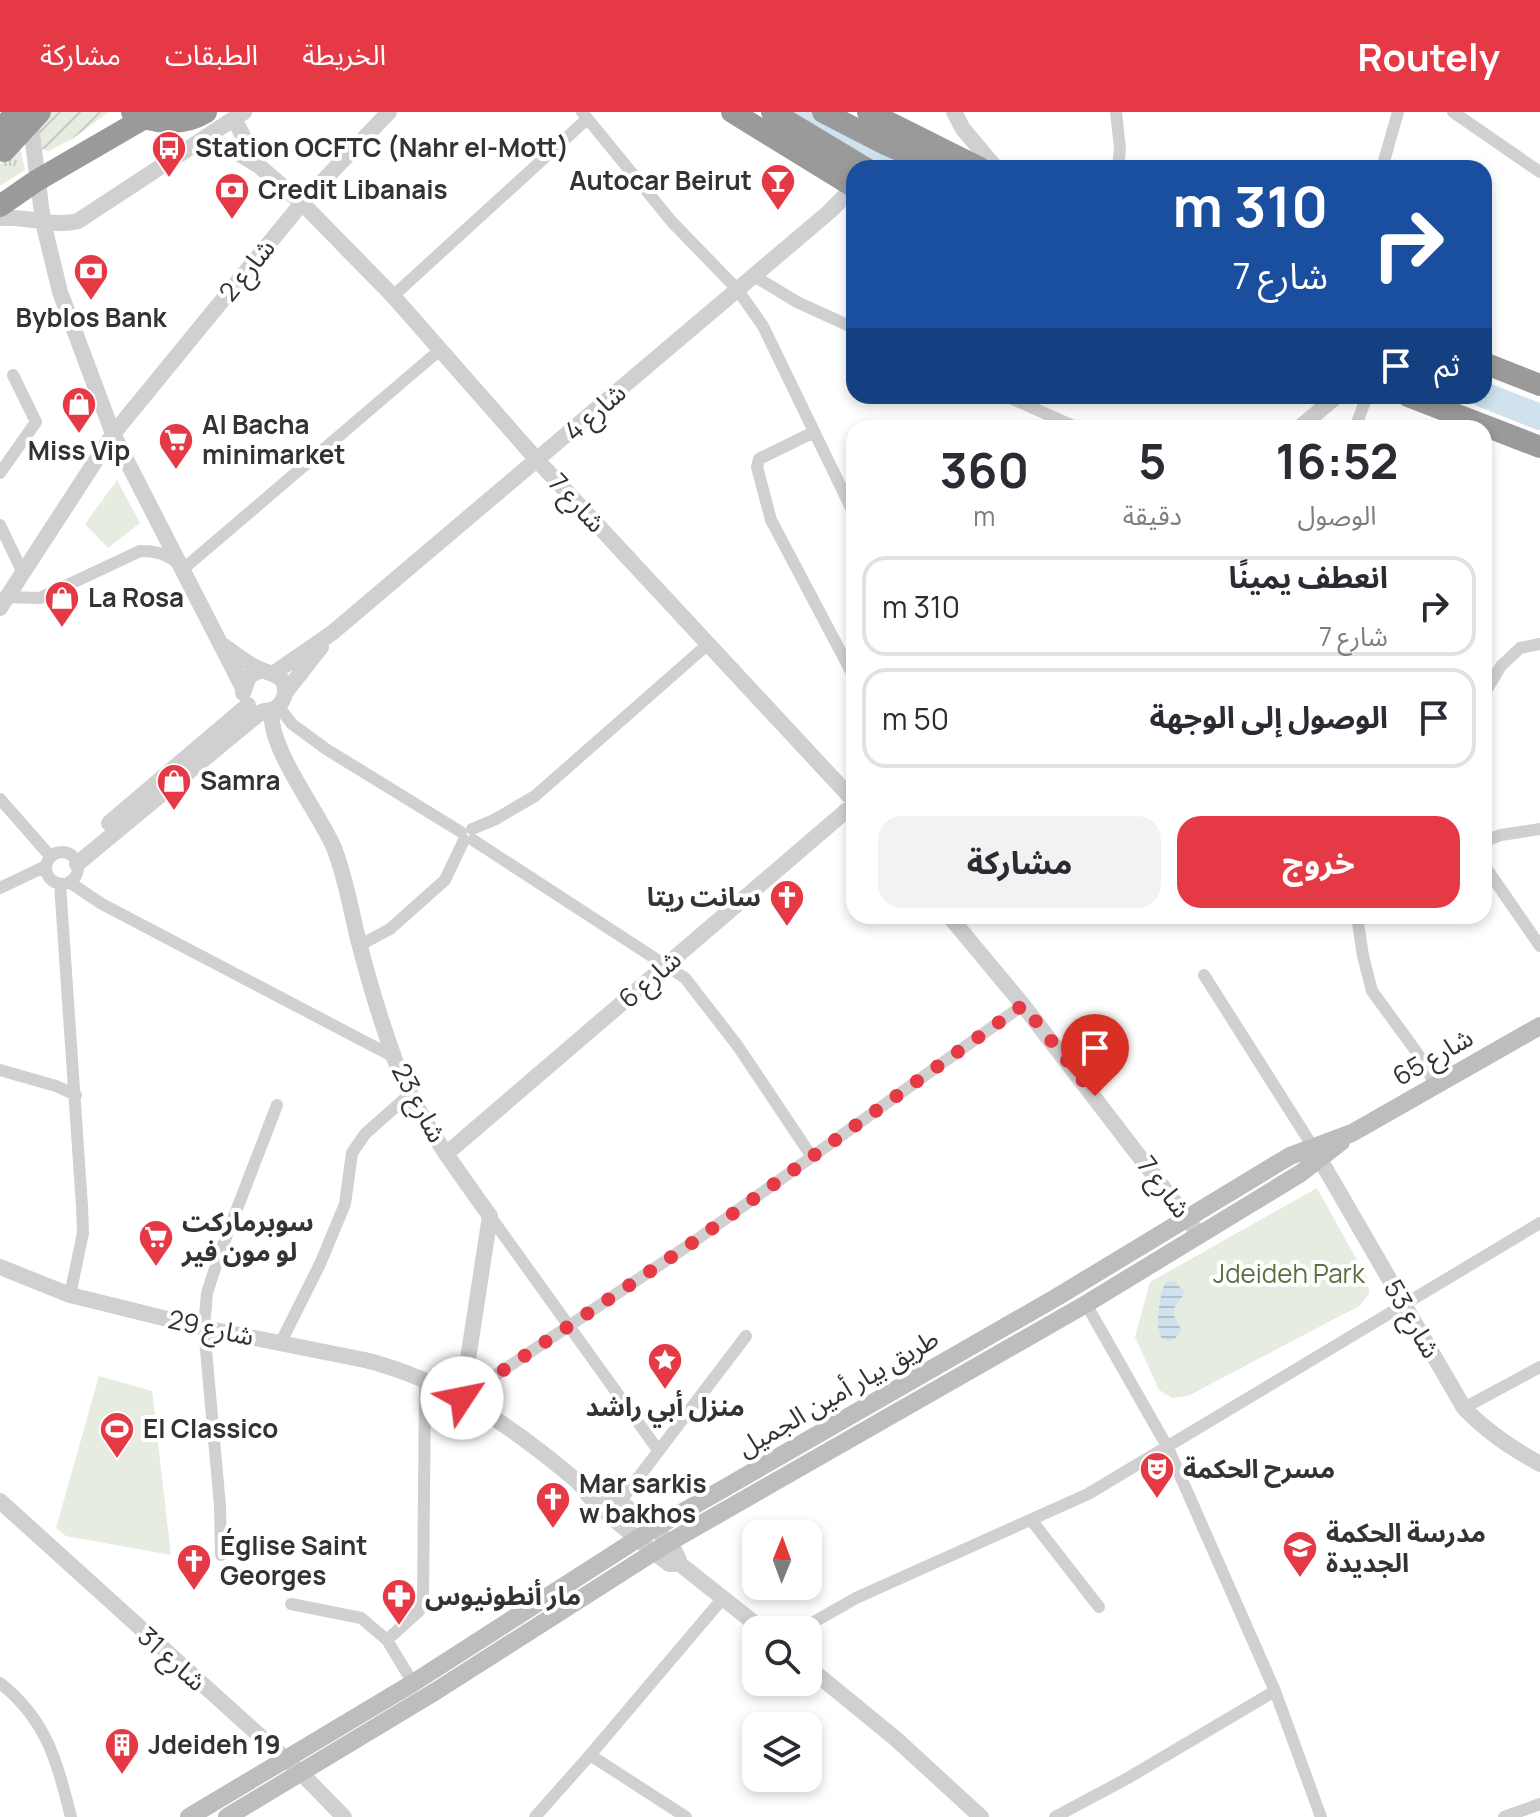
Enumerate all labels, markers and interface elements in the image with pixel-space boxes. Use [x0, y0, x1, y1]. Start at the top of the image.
text: Routely [1357, 30, 1500, 82]
text: مشاركة [40, 35, 121, 73]
text: الطبقات [165, 35, 258, 73]
text: الخريطة [302, 35, 386, 73]
bus stop icon: Station OCFTC (Nahr el-Mott) [150, 129, 188, 179]
place label: Station OCFTC (Nahr el-Mott) [195, 129, 569, 165]
place label: Autocar Beirut [569, 162, 752, 198]
bar icon: Autocar Beirut [759, 162, 797, 212]
text: 310 m [1172, 167, 1328, 244]
bank icon: Credit Libanais [213, 171, 251, 221]
place label: Credit Libanais [258, 171, 448, 207]
icon: right [1356, 192, 1460, 296]
street label: شارع 2 [210, 231, 284, 309]
text: شارع 7 [1233, 251, 1328, 300]
bank icon: Byblos Bank [72, 252, 110, 302]
place label: Byblos Bank [16, 299, 167, 335]
icon: arrive [1374, 344, 1418, 388]
text: ثم [1434, 344, 1460, 385]
street label: شارع 4 [556, 374, 634, 450]
shop icon: Miss Vip [60, 385, 98, 435]
place label: Al Bacha minimarket [202, 406, 346, 472]
supermarket icon: Al Bacha minimarket [157, 421, 195, 471]
text: 5 [1138, 428, 1166, 493]
text: 16:52 [1276, 428, 1398, 493]
place label: Miss Vip [28, 432, 130, 468]
text: 360 [940, 437, 1029, 502]
street label: شارع 7 [540, 465, 614, 541]
text: دقيقة [1123, 497, 1182, 533]
text: الوصول [1297, 497, 1376, 533]
text: m [973, 498, 995, 534]
text: انعطف يمينًا [1229, 556, 1388, 597]
shop icon: La Rosa [43, 579, 81, 629]
place label: La Rosa [88, 579, 184, 615]
icon: right [1412, 584, 1456, 628]
text: 310 m [882, 586, 960, 627]
text: شارع 7 [1319, 618, 1388, 654]
text: الوصول إلى الوجهة [1149, 696, 1388, 737]
icon: arrive [1412, 696, 1456, 740]
text: 50 m [882, 698, 949, 739]
shop icon: Samra [155, 762, 193, 812]
place label: Samra [200, 762, 280, 798]
button: مشاركة [878, 816, 1161, 908]
button: خروج [1177, 816, 1460, 908]
place label: سانت ريتا [647, 878, 761, 914]
church icon: سانت ريتا [768, 878, 806, 928]
street label: شارع 6 [610, 941, 690, 1017]
pin [1061, 1014, 1129, 1096]
street label: شارع 65 [1386, 1019, 1480, 1095]
icon: arrive [1073, 1026, 1117, 1070]
street label: شارع 23 [382, 1057, 456, 1149]
street label: شارع 7 [1128, 1148, 1200, 1226]
place label: سوبرماركت لو مون فير [181, 1203, 314, 1269]
supermarket icon: سوبرماركت لو مون فير [137, 1218, 175, 1268]
park label: Jdeideh Park [1213, 1255, 1366, 1291]
street label: شارع 53 [1374, 1273, 1450, 1365]
street label: شارع 29 [165, 1300, 257, 1356]
street label: طريق بيار أمين الجميل [730, 1320, 945, 1464]
place icon: منزل أبي راشد [646, 1341, 684, 1391]
position arrow [420, 1356, 504, 1440]
place label: منزل أبي راشد [585, 1388, 745, 1428]
sports icon: El Classico [98, 1410, 136, 1460]
place label: El Classico [143, 1410, 278, 1446]
theatre icon: مسرح الحكمة [1138, 1450, 1176, 1500]
place label: مسرح الحكمة [1183, 1450, 1335, 1488]
place label: Mar sarkis w bakhos [579, 1465, 707, 1531]
church icon: Mar sarkis w bakhos [534, 1480, 572, 1530]
place label: مدرسة الحكمة الجديدة [1326, 1514, 1486, 1580]
north arrow [742, 1520, 822, 1600]
map controls [742, 1520, 822, 1792]
place label: Église Saint Georges [220, 1527, 368, 1593]
school or university icon: مدرسة الحكمة الجديدة [1281, 1529, 1319, 1579]
church icon: Église Saint Georges [175, 1542, 213, 1592]
pharmacy icon: مار أنطونيوس [380, 1577, 418, 1627]
place label: مار أنطونيوس [425, 1577, 581, 1613]
button: search [742, 1616, 822, 1696]
street label: شارع 31 [129, 1618, 215, 1700]
button: layers [742, 1712, 822, 1792]
building icon: Jdeideh 19 [103, 1726, 141, 1776]
place label: Jdeideh 19 [148, 1726, 281, 1762]

